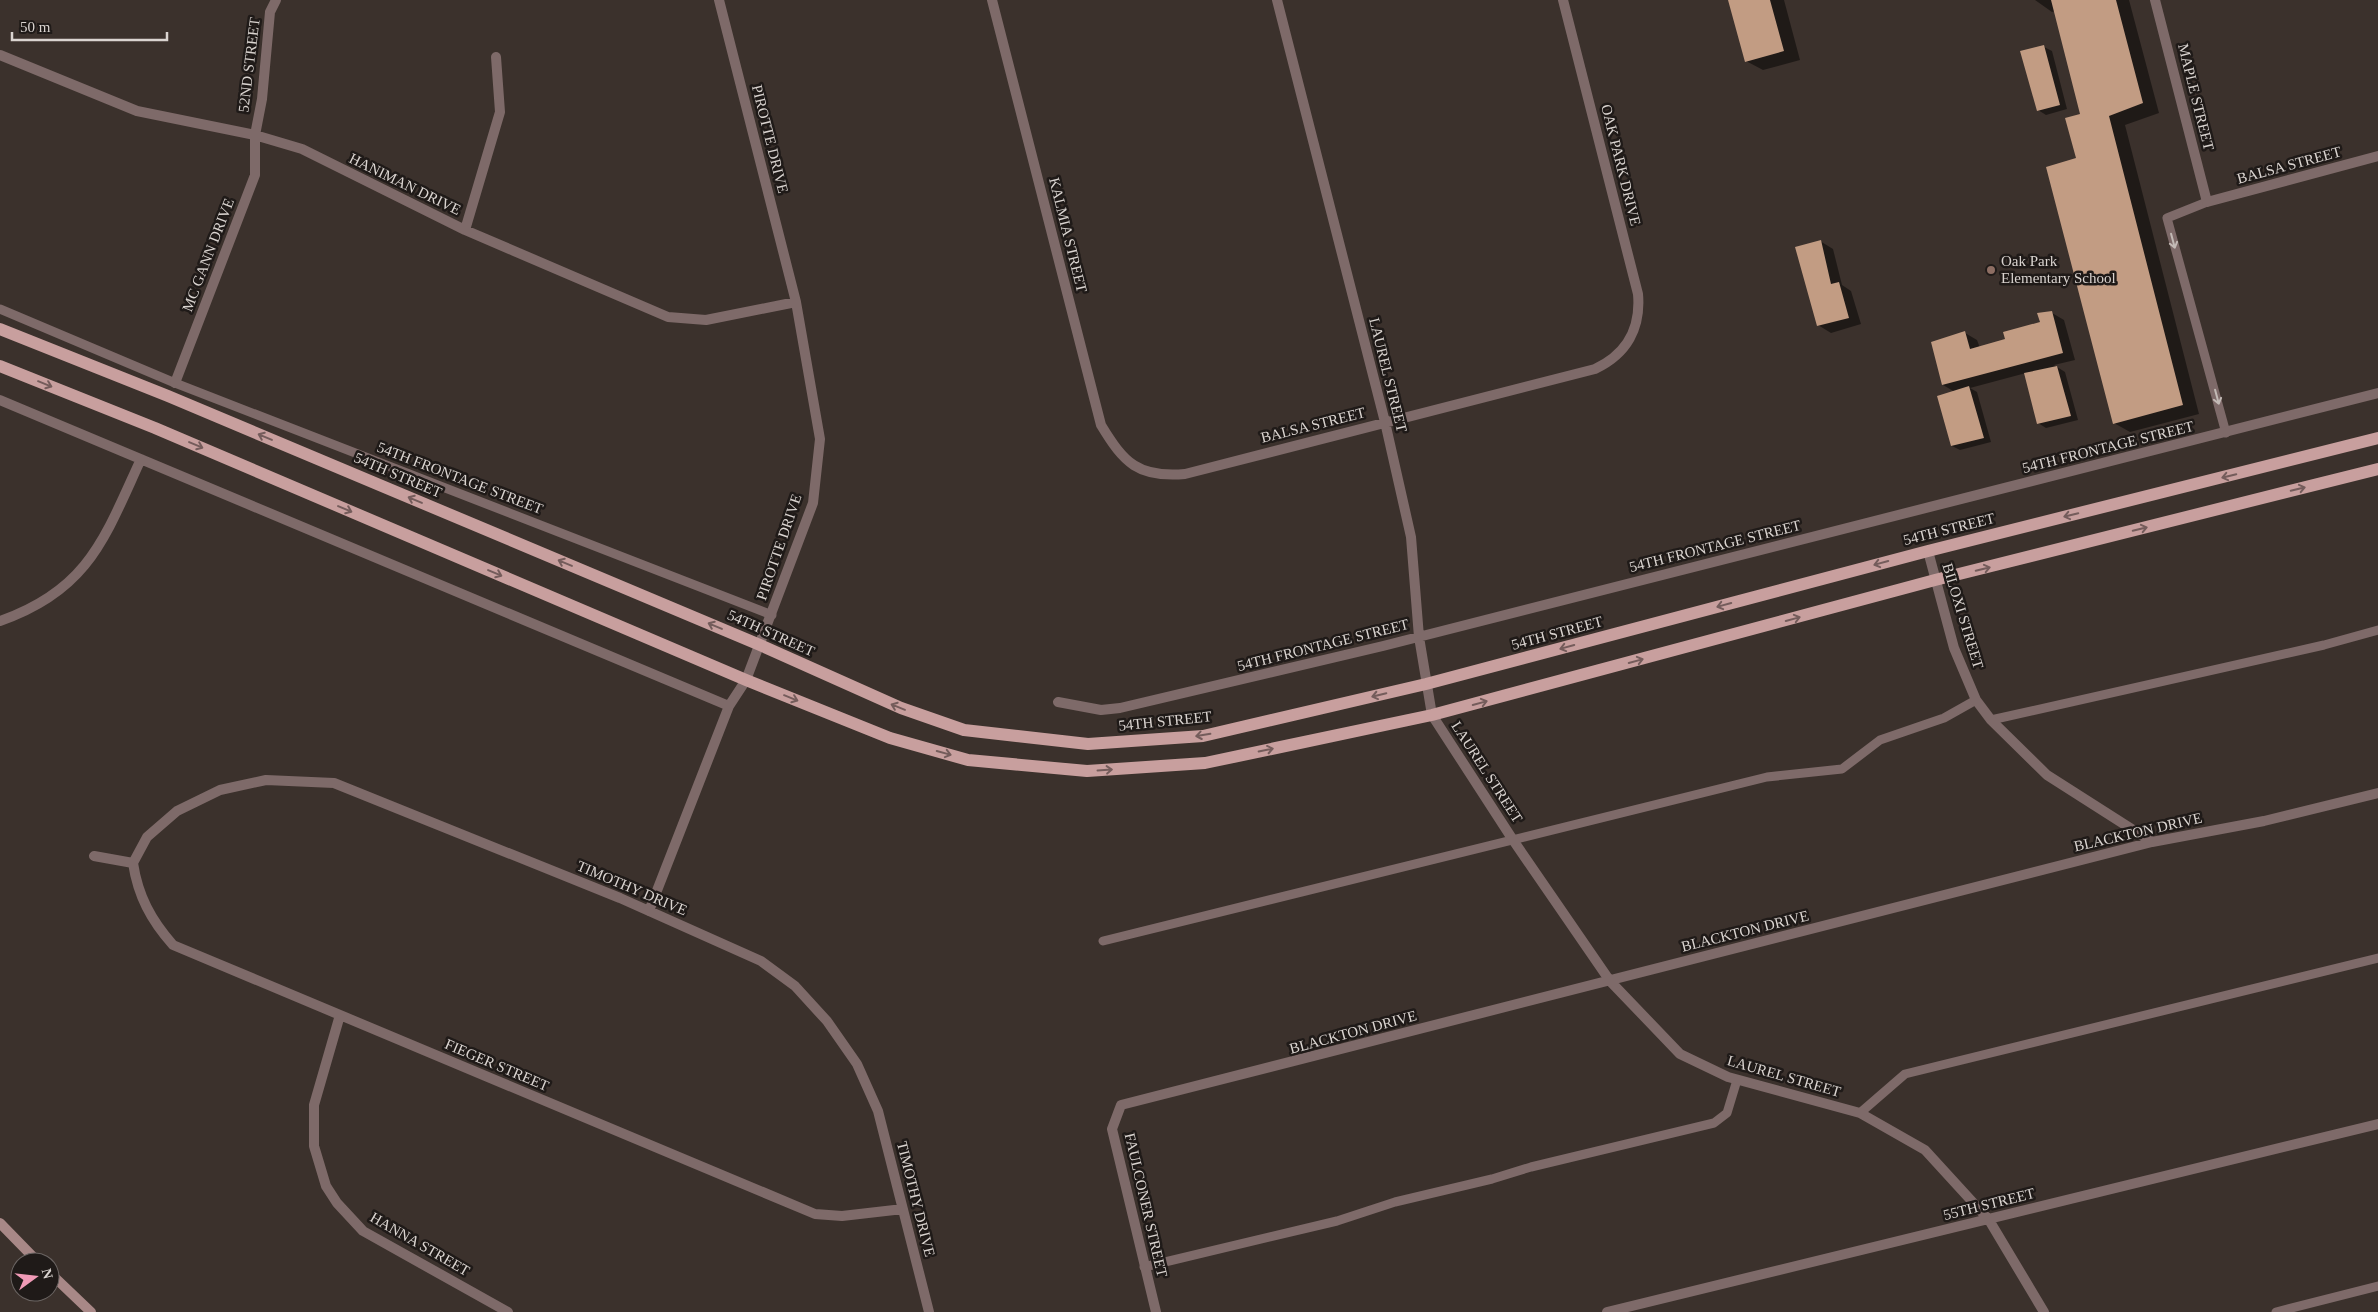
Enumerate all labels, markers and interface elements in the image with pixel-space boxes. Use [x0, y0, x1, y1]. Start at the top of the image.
scale bar [12, 10, 168, 42]
street label: 52ND STREET [235, 17, 263, 113]
text: 50 m [20, 19, 51, 35]
street label: MAPLE STREET [2175, 42, 2217, 152]
street label: PIROTTE DRIVE [749, 83, 791, 195]
street label: OAK PARK DRIVE [1598, 103, 1644, 227]
street label: BALSA STREET [2235, 143, 2343, 187]
street label: HANIMAN DRIVE [347, 150, 463, 218]
street label: KALMIA STREET [1046, 176, 1090, 294]
street label: MC GANN DRIVE [179, 196, 237, 314]
one-way arrow [2169, 232, 2179, 248]
place label: Oak Park Elementary School [2001, 253, 2116, 286]
marker: Oak Park Elementary School [1985, 264, 1997, 276]
street label: LAUREL STREET [1366, 316, 1410, 434]
one-way arrow [37, 380, 52, 389]
one-way arrow [2212, 389, 2222, 405]
street label: BALSA STREET [1259, 404, 1367, 446]
street label: 54TH FRONTAGE STREET [2021, 418, 2195, 476]
one-way arrow [258, 432, 273, 441]
street label: 54TH FRONTAGE STREET [375, 439, 545, 517]
one-way arrow [188, 441, 203, 451]
street label: 54TH STREET [352, 449, 444, 501]
one-way arrow [2221, 471, 2237, 481]
one-way arrow [2289, 484, 2305, 493]
street label: PIROTTE DRIVE [753, 492, 805, 602]
one-way arrow [408, 495, 423, 504]
one-way arrow [337, 505, 352, 515]
street label: 54TH STREET [1902, 510, 1996, 548]
one-way arrow [2064, 511, 2080, 520]
street label: 54TH FRONTAGE STREET [1628, 517, 1802, 575]
one-way arrow [2132, 524, 2148, 533]
one-way arrow [558, 558, 573, 567]
one-way arrow [1873, 559, 1889, 569]
street label: BILOXI STREET [1939, 561, 1987, 671]
one-way arrow [1974, 564, 1990, 573]
one-way arrow [487, 568, 502, 578]
one-way arrow [1716, 601, 1732, 610]
street label: 54TH STREET [725, 607, 817, 659]
street label: 54TH STREET [1510, 613, 1604, 653]
one-way arrow [1785, 613, 1801, 623]
street label: 54TH FRONTAGE STREET [1236, 616, 1410, 674]
one-way arrow [708, 620, 723, 630]
one-way arrow [1559, 643, 1575, 652]
one-way arrow [1628, 655, 1644, 665]
one-way arrow [1371, 691, 1387, 700]
one-way arrow [783, 694, 798, 703]
one-way arrow [1471, 697, 1487, 707]
one-way arrow [891, 702, 907, 711]
street label: 54TH STREET [1118, 708, 1212, 734]
street label: LAUREL STREET [1448, 718, 1526, 826]
one-way arrow [1196, 730, 1212, 740]
one-way arrow [1258, 745, 1274, 754]
one-way arrow [936, 749, 952, 758]
one-way arrow [1097, 765, 1113, 774]
street label: BLACKTON DRIVE [2072, 809, 2204, 855]
street label: TIMOTHY DRIVE [574, 858, 690, 918]
street label: BLACKTON DRIVE [1680, 907, 1810, 955]
street label: BLACKTON DRIVE [1288, 1007, 1418, 1057]
street label: FIEGER STREET [443, 1036, 551, 1094]
street label: LAUREL STREET [1725, 1052, 1843, 1100]
street label: FAULCONER STREET [1122, 1131, 1170, 1279]
street label: TIMOTHY DRIVE [894, 1140, 938, 1258]
street label: 55TH STREET [1942, 1185, 2036, 1223]
street label: HANNA STREET [367, 1209, 473, 1279]
north arrow [10, 1252, 60, 1302]
text: N [39, 1267, 56, 1281]

